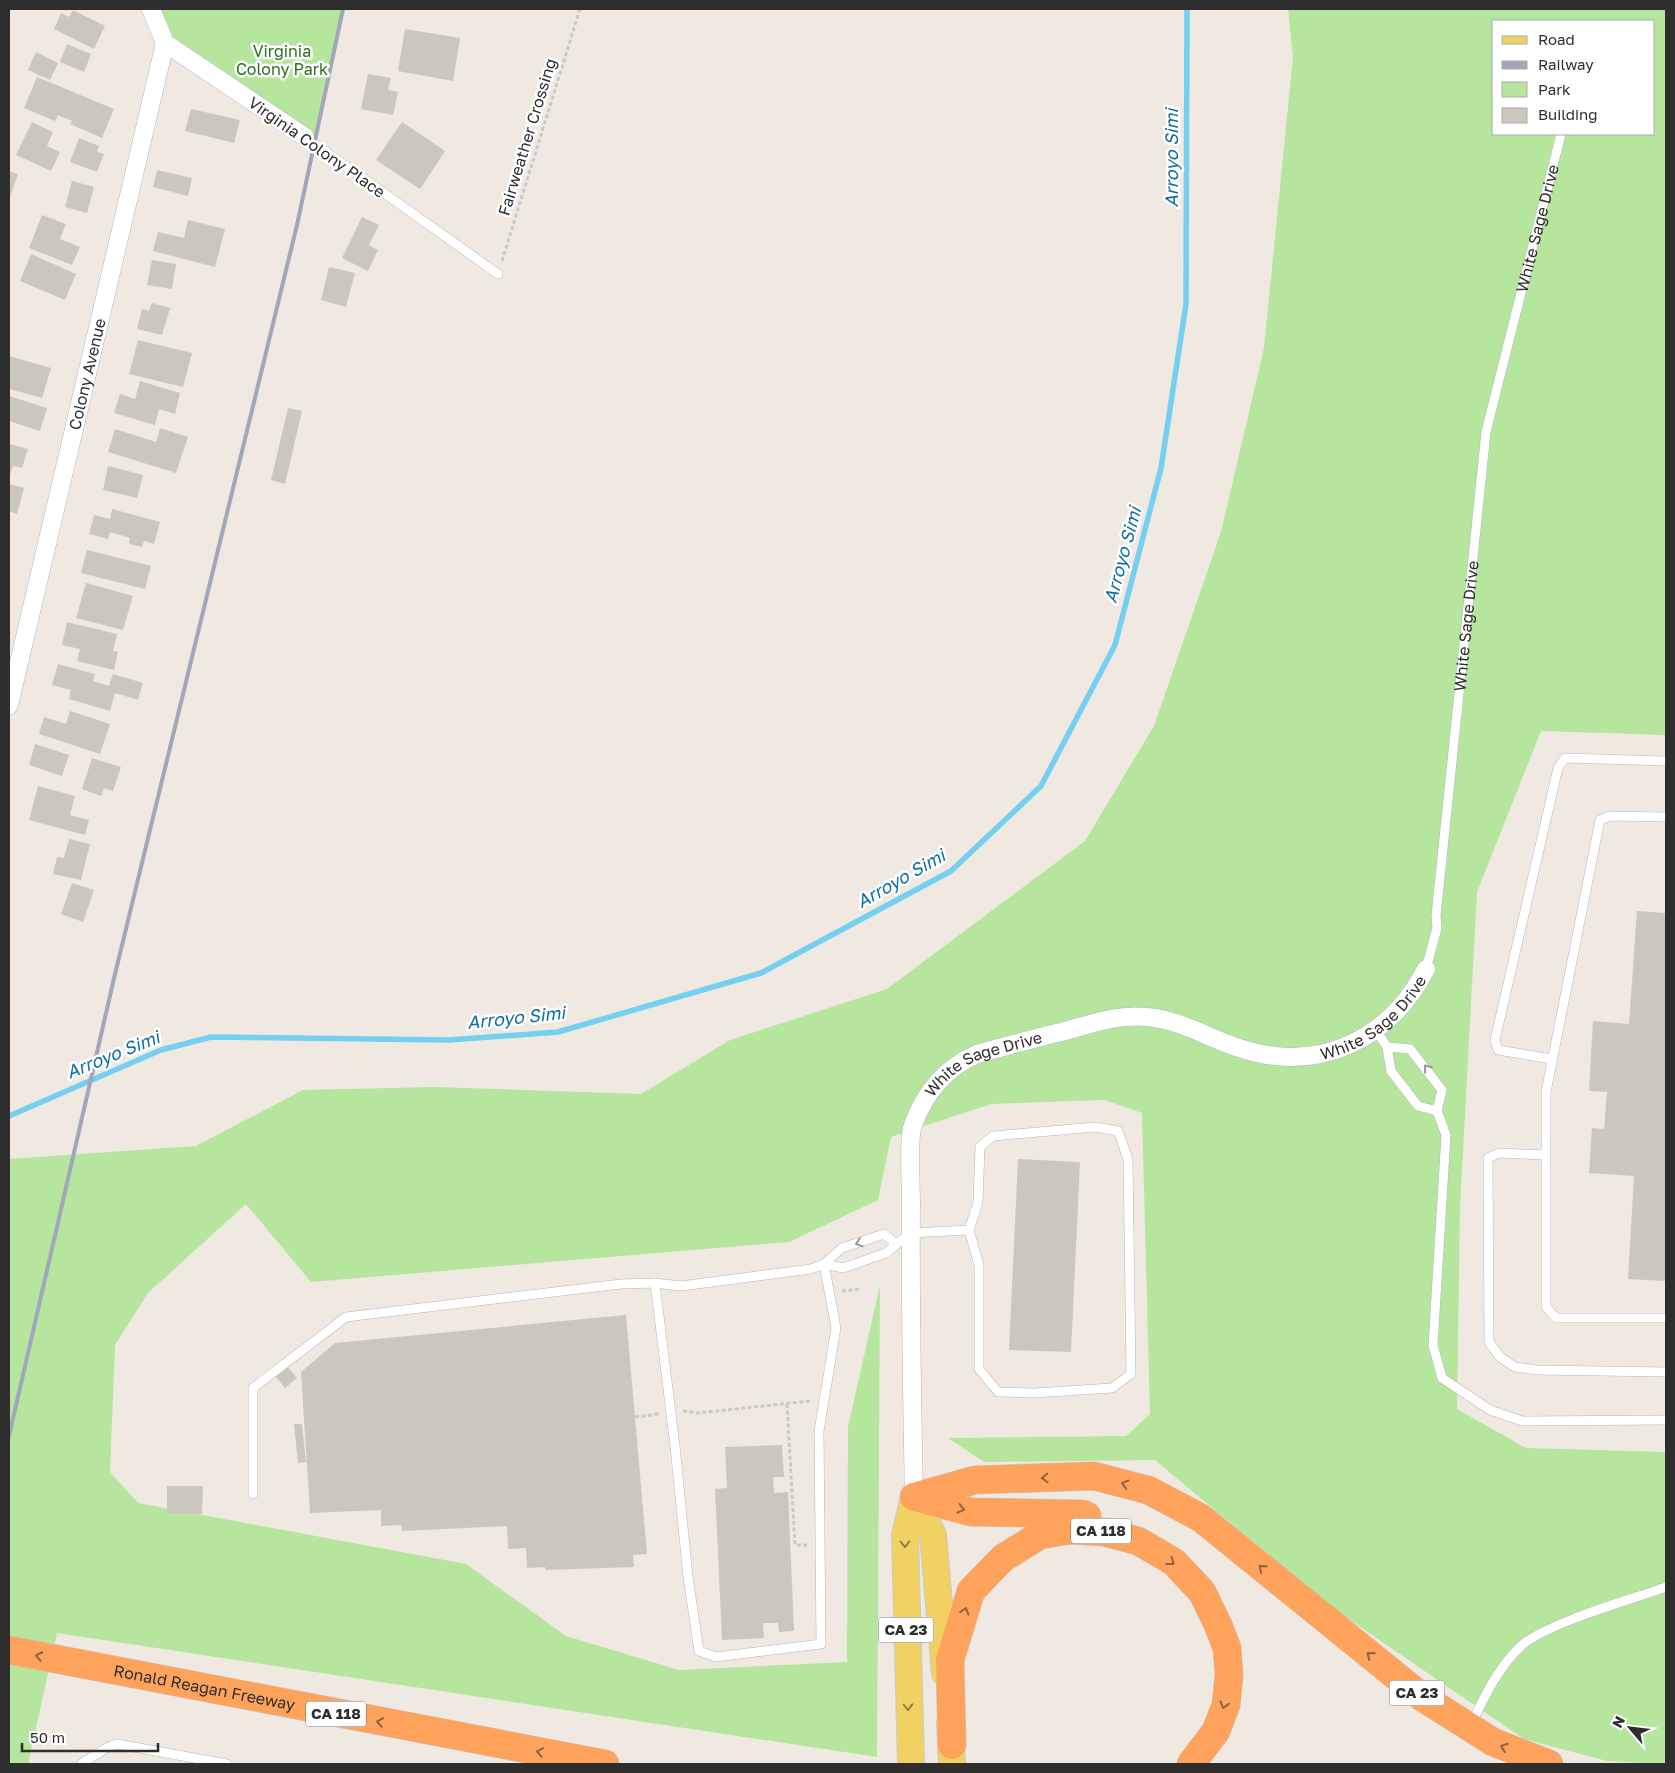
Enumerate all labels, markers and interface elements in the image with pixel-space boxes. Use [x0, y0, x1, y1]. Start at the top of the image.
legend [1492, 20, 1655, 135]
text: Road [1538, 30, 1575, 48]
park label: Virginia Colony Park [236, 41, 328, 79]
text: Railway [1538, 55, 1594, 73]
street label: Fairweather Crossing [494, 56, 560, 218]
text: Park [1538, 80, 1571, 98]
street label: Virginia Colony Place [245, 92, 389, 202]
text: Building [1538, 105, 1598, 123]
water label: Arroyo Simi [1160, 107, 1182, 207]
street label: White Sage Drive [1512, 162, 1563, 295]
street label: Colony Avenue [64, 316, 110, 432]
water label: Arroyo Simi [1099, 502, 1146, 605]
street label: White Sage Drive [1449, 560, 1483, 692]
water label: Arroyo Simi [852, 843, 951, 912]
street label: White Sage Drive [1318, 972, 1430, 1064]
water label: Arroyo Simi [466, 1001, 568, 1033]
water label: Arroyo Simi [63, 1025, 164, 1083]
street label: White Sage Drive [920, 1027, 1044, 1101]
one-way arrow [1423, 1065, 1432, 1074]
one-way arrow [855, 1237, 864, 1247]
one-way arrow [1041, 1472, 1049, 1483]
one-way arrow [1120, 1479, 1129, 1490]
one-way arrow [956, 1504, 964, 1514]
road number: CA 118 [1071, 1518, 1131, 1544]
one-way arrow [900, 1541, 910, 1549]
one-way arrow [1165, 1556, 1175, 1565]
one-way arrow [1259, 1565, 1268, 1573]
one-way arrow [959, 1607, 969, 1616]
road number: CA 23 [878, 1618, 934, 1642]
one-way arrow [34, 1651, 43, 1662]
one-way arrow [1367, 1652, 1376, 1661]
street label: Ronald Reagan Freeway [112, 1660, 297, 1715]
road number: CA 23 [1390, 1680, 1444, 1706]
one-way arrow [1220, 1701, 1230, 1709]
road number: CA 118 [306, 1702, 366, 1726]
one-way arrow [903, 1703, 914, 1711]
north arrow [1605, 1703, 1655, 1753]
text: N [1608, 1713, 1628, 1730]
one-way arrow [376, 1717, 384, 1728]
scale bar [22, 1720, 159, 1752]
text: 50 m [30, 1728, 65, 1746]
one-way arrow [1500, 1742, 1509, 1753]
one-way arrow [535, 1747, 544, 1758]

